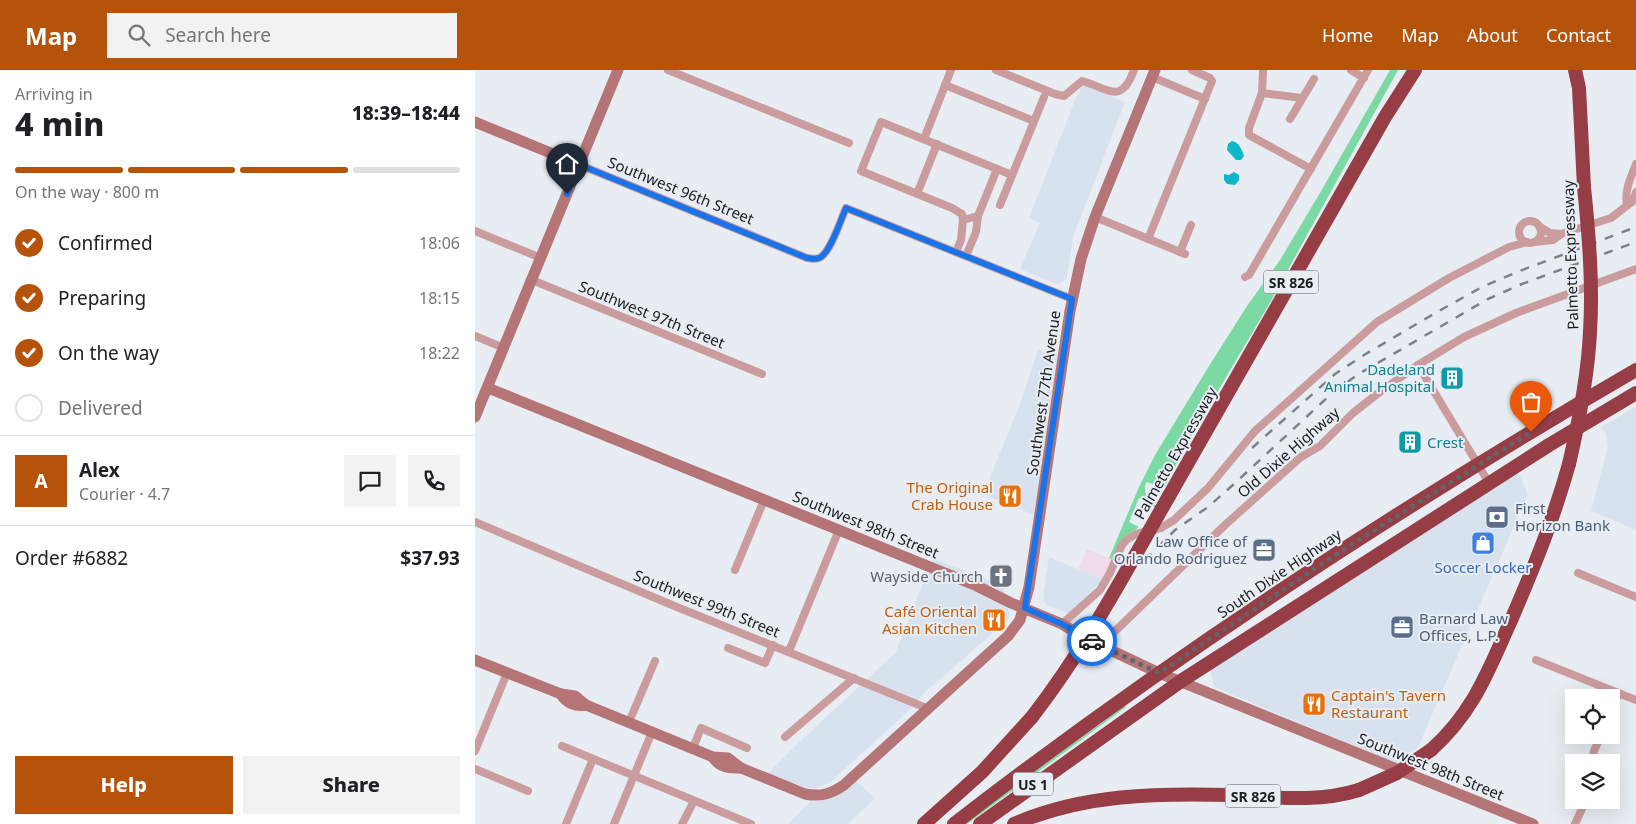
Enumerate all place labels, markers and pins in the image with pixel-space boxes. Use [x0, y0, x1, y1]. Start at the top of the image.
pin [546, 143, 588, 194]
place label: Dadeland Animal Hospital [1324, 359, 1435, 396]
building icon: Dadeland Animal Hospital [1439, 365, 1465, 391]
pin [1510, 381, 1552, 432]
building icon: Crest [1397, 429, 1423, 455]
place label: Crest [1427, 432, 1464, 452]
place label: The Original Crab House [907, 477, 993, 514]
restaurant icon: The Original Crab House [997, 483, 1023, 509]
place label: First Horizon Bank [1515, 498, 1610, 535]
bank icon: First Horizon Bank [1484, 504, 1510, 530]
shop icon: Soccer Locker [1470, 530, 1496, 556]
place label: Law Office of Orlando Rodriguez [1114, 531, 1248, 568]
office icon: Law Office of Orlando Rodriguez [1251, 537, 1277, 563]
place label: Soccer Locker [1434, 557, 1532, 577]
church icon: Wayside Church [988, 563, 1014, 589]
place label: Wayside Church [870, 566, 983, 586]
place label: Café Oriental Asian Kitchen [882, 601, 977, 638]
restaurant icon: Café Oriental Asian Kitchen [981, 607, 1007, 633]
place label: Barnard Law Offices, L.P. [1419, 608, 1508, 645]
office icon: Barnard Law Offices, L.P. [1389, 614, 1415, 640]
place label: Captain's Tavern Restaurant [1331, 685, 1446, 722]
restaurant icon: Captain's Tavern Restaurant [1301, 691, 1327, 717]

